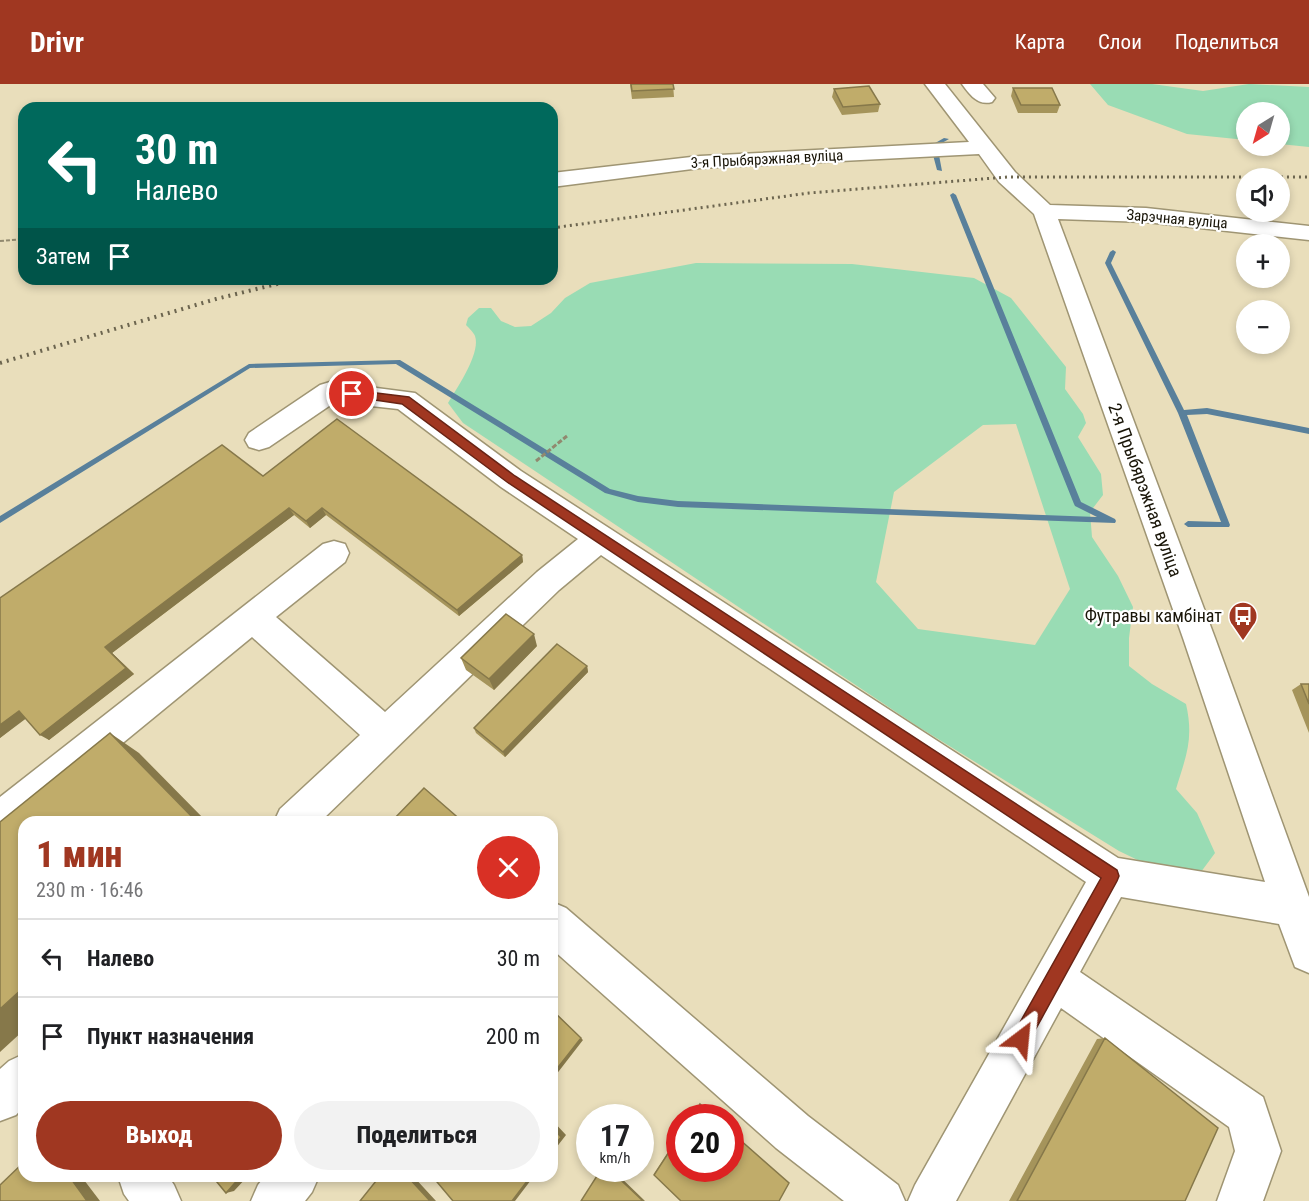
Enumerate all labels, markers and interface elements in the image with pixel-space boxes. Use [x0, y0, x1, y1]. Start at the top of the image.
text: Drivr [30, 26, 84, 59]
text: Карта [1015, 30, 1065, 54]
text: Слои [1098, 30, 1142, 54]
text: Поделиться [1175, 30, 1279, 54]
north arrow [1236, 102, 1290, 156]
map controls [1236, 102, 1290, 354]
text: 30 m [135, 125, 218, 174]
icon: left [36, 126, 114, 204]
street label: 3-я Прыбярэжная вуліца [690, 146, 844, 172]
button: sound [1236, 168, 1290, 222]
text: Налево [135, 175, 218, 207]
street label: Зарэчная вуліца [1126, 206, 1228, 232]
button: + [1236, 234, 1290, 288]
icon: arrive [103, 240, 136, 273]
text: Затем [36, 244, 91, 269]
button: − [1236, 300, 1290, 354]
pin [326, 368, 377, 419]
icon: arrive [335, 377, 368, 410]
street label: 2-я Прыбярэжная вуліца [1104, 400, 1187, 579]
bus stop icon: Футравы камбінат [1227, 600, 1259, 642]
place label: Футравы камбінат [1085, 605, 1222, 626]
text: 1 мин [36, 834, 122, 876]
button: close [477, 836, 540, 899]
text: 230 m · 16:46 [36, 878, 143, 902]
icon: left [36, 942, 69, 975]
text: Налево [87, 946, 154, 971]
text: 30 m [497, 946, 540, 971]
position arrow [989, 1007, 1053, 1071]
icon: arrive [36, 1020, 69, 1053]
text: Пункт назначения [87, 1024, 254, 1049]
text: 200 m [486, 1024, 540, 1049]
button: Выход [36, 1101, 282, 1170]
button: Поделиться [294, 1101, 540, 1170]
speed limit sign: 20 [666, 1104, 744, 1182]
text: 17 [600, 1118, 630, 1153]
text: km/h [600, 1149, 630, 1167]

